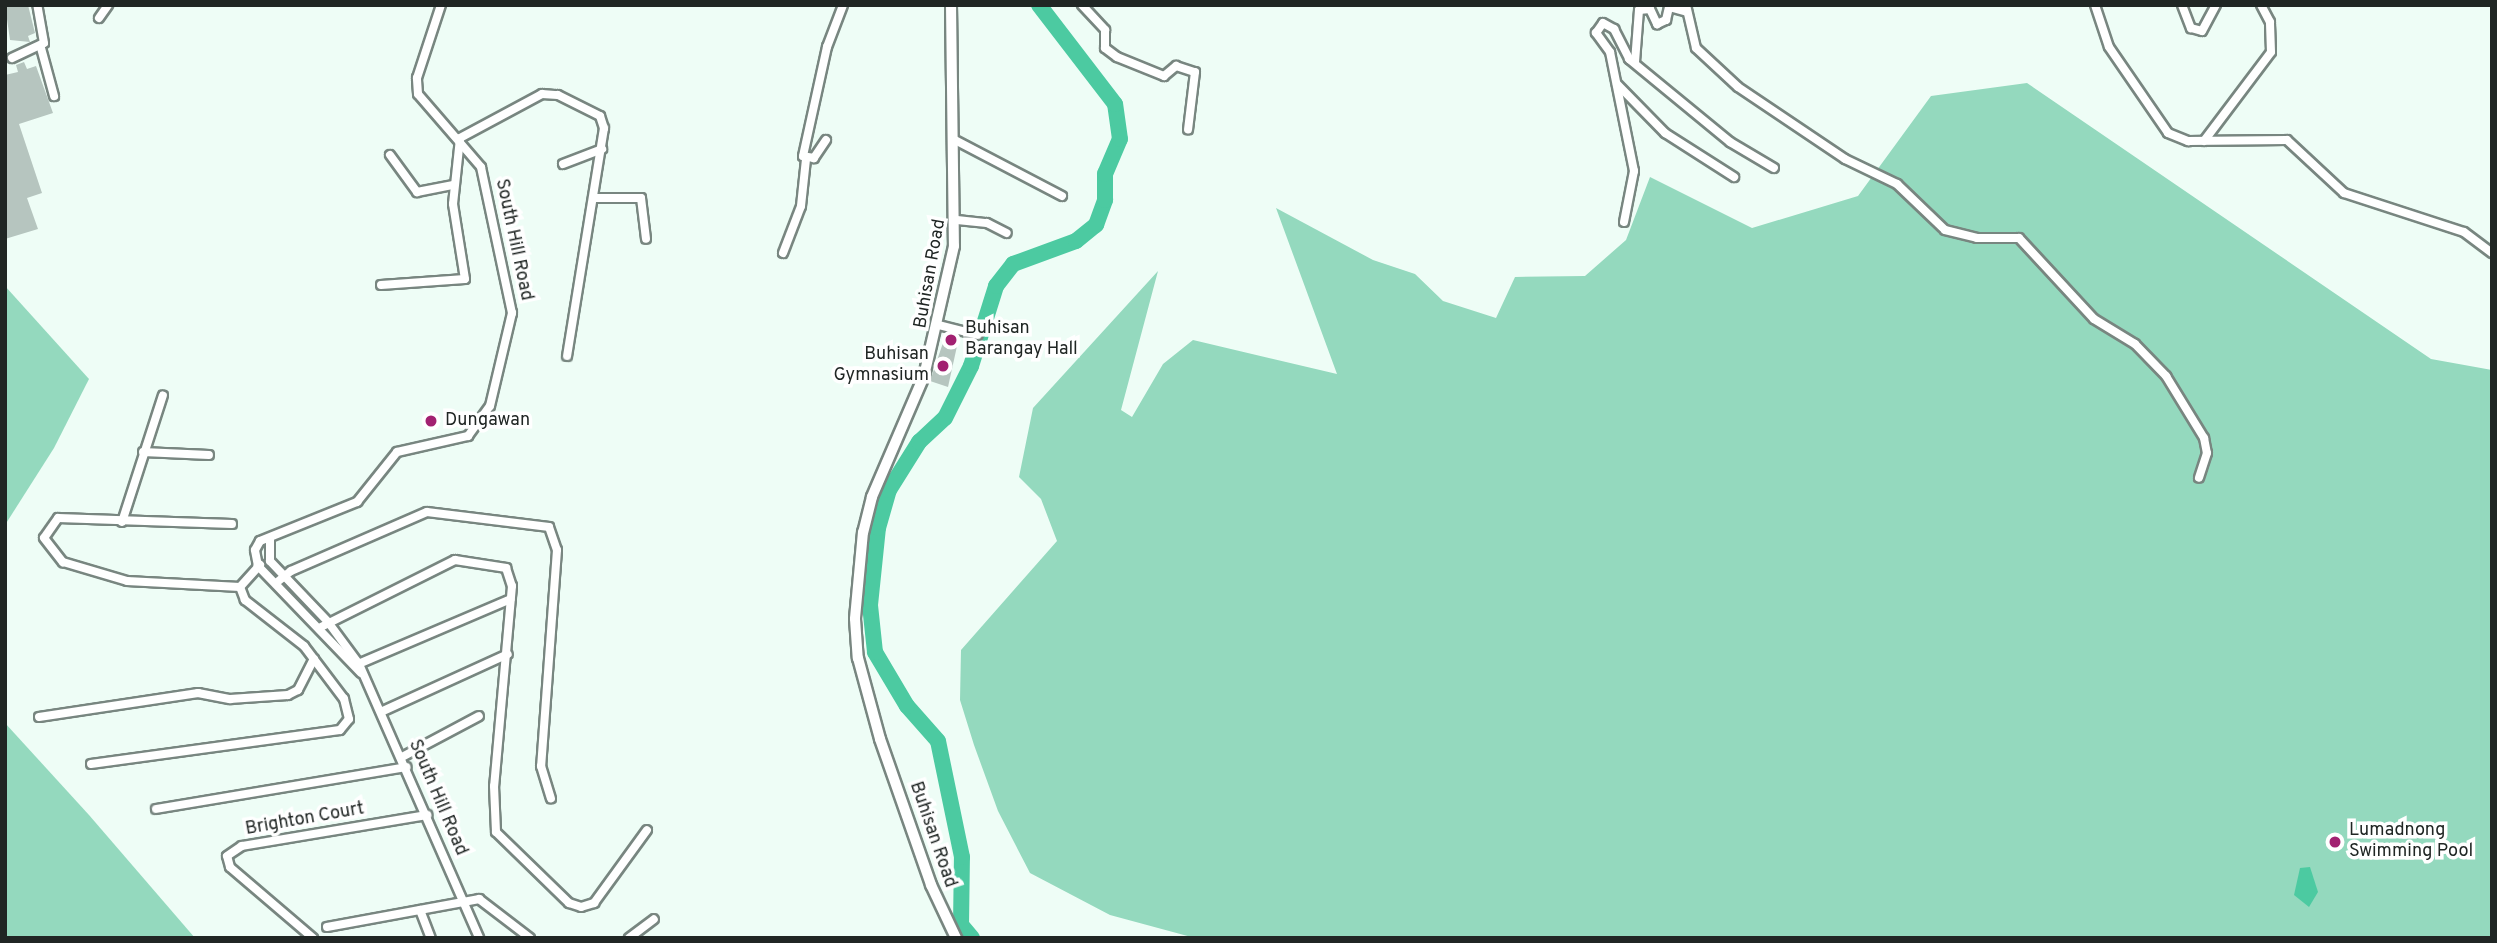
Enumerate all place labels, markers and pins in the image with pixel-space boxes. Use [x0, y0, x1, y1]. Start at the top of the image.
place label: Buhisan Barangay Hall [965, 319, 1078, 362]
marker: Buhisan Barangay Hall [943, 332, 959, 348]
place label: Buhisan Gymnasium [834, 345, 929, 388]
marker: Buhisan Gymnasium [935, 358, 951, 374]
place label: Dungawan [445, 410, 530, 432]
marker: Dungawan [423, 413, 439, 429]
place label: Lumadnong Swimming Pool [2349, 821, 2473, 864]
marker: Lumadnong Swimming Pool [2327, 834, 2343, 850]

